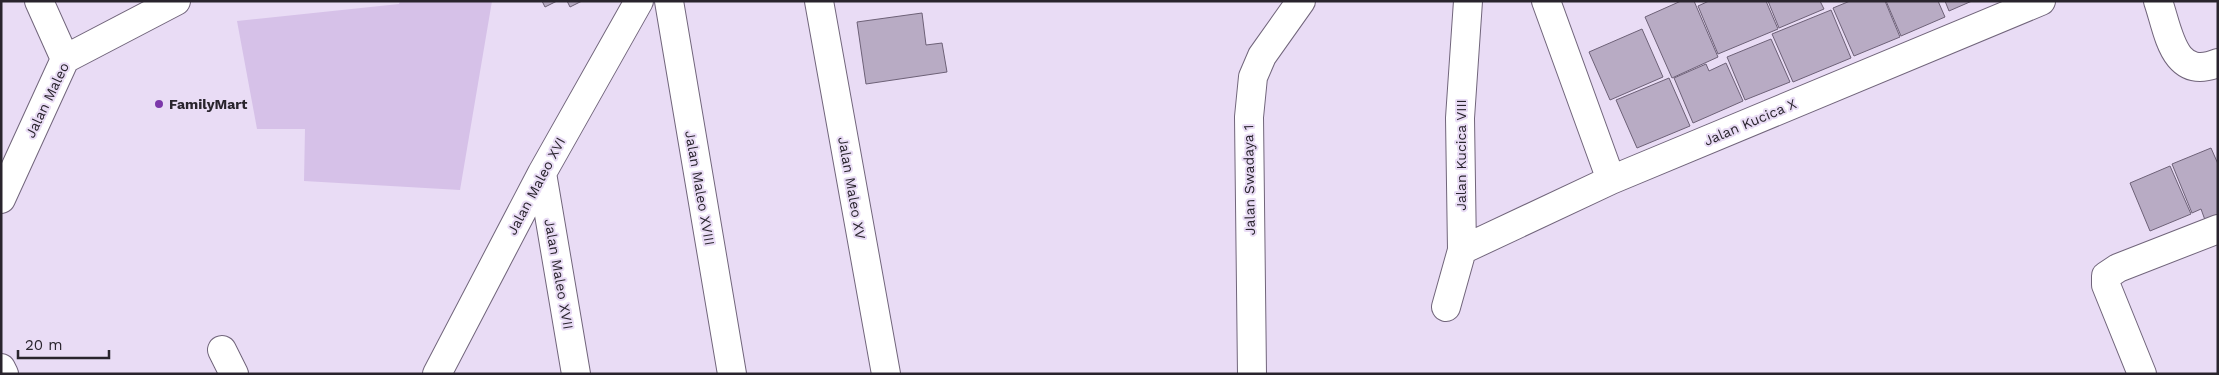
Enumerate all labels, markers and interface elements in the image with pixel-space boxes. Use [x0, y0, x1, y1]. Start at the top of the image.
street label: Jalan Maleo [22, 60, 72, 140]
street label: Jalan Kucica X [1701, 95, 1799, 149]
place label: FamilyMart [169, 96, 247, 112]
marker: FamilyMart [153, 98, 165, 110]
street label: Jalan Kucica VIII [1453, 99, 1469, 211]
street label: Jalan Swadaya 1 [1240, 125, 1258, 235]
street label: Jalan Maleo XVIII [682, 129, 718, 247]
street label: Jalan Maleo XVI [504, 135, 568, 237]
street label: Jalan Maleo XV [835, 135, 869, 241]
street label: Jalan Maleo XVII [541, 217, 577, 331]
scale bar [18, 328, 109, 360]
text: 20 m [25, 336, 63, 354]

